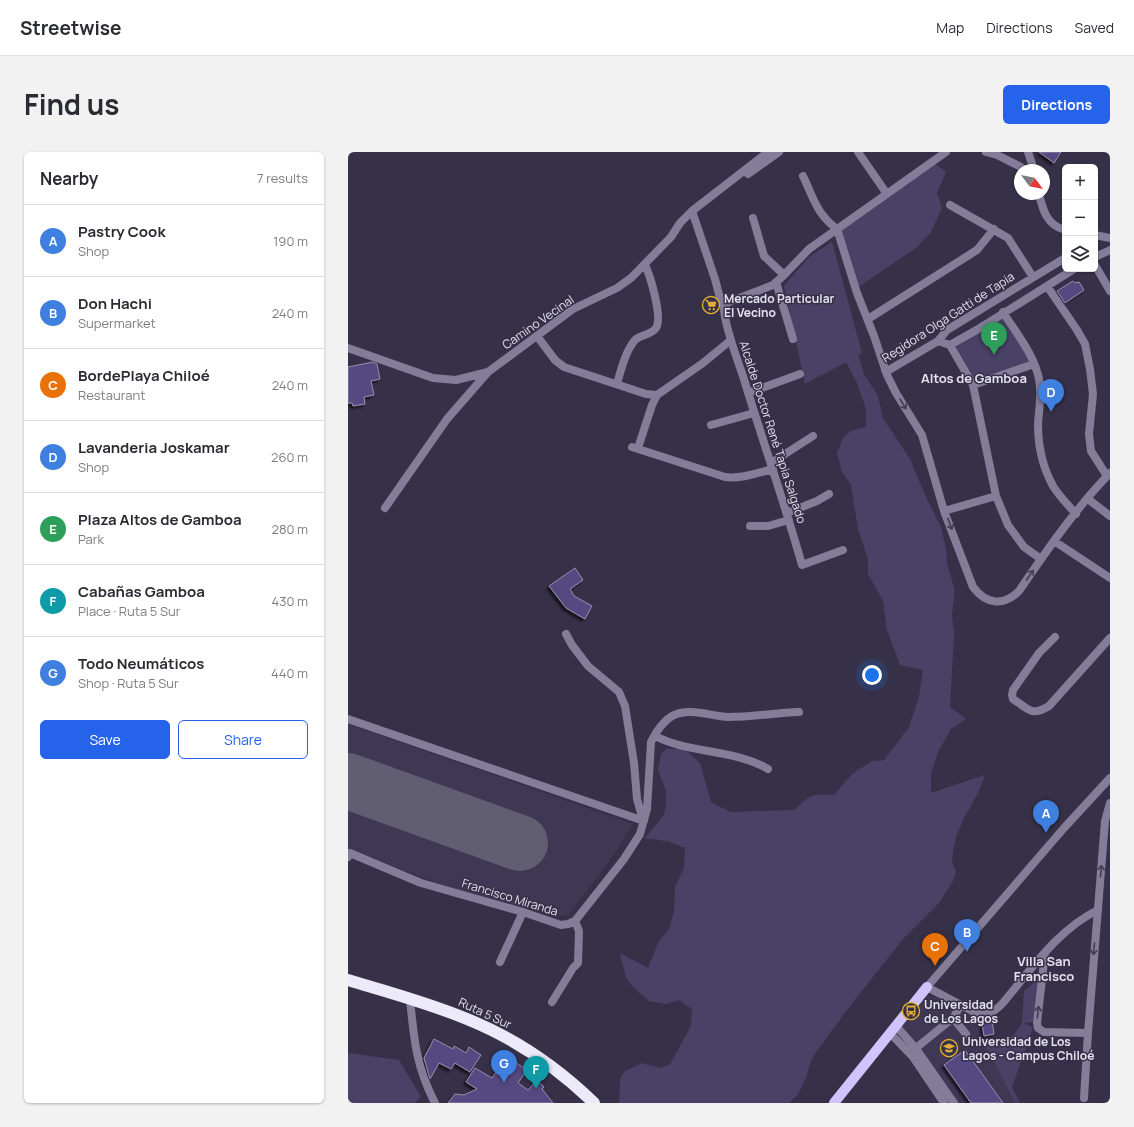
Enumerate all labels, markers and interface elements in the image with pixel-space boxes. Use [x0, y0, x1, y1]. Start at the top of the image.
text: Streetwise [20, 15, 122, 41]
text: Map [936, 18, 964, 37]
text: Directions [986, 18, 1053, 37]
text: Saved [1075, 18, 1114, 37]
text: Find us [24, 85, 119, 123]
button: Directions [1003, 85, 1110, 124]
north arrow [1014, 164, 1050, 200]
map controls [1062, 164, 1098, 272]
button: + [1062, 164, 1098, 200]
text: Nearby [40, 167, 98, 190]
text: 7 results [257, 169, 308, 187]
button: − [1062, 200, 1098, 236]
text: Pastry Cook [78, 221, 165, 242]
text: A [49, 232, 57, 250]
text: 190 m [273, 232, 308, 250]
button: layers [1062, 236, 1098, 272]
text: Shop [78, 242, 109, 260]
street label: Regidora Olga Gatti de Tapia [878, 268, 1018, 366]
place label: Mercado Particular El Vecino [724, 290, 835, 321]
street label: Camino Vecinal [499, 291, 577, 353]
text: Don Hachi [78, 293, 152, 314]
supermarket icon: Mercado Particular El Vecino [701, 295, 721, 315]
text: B [49, 304, 57, 322]
text: 240 m [272, 304, 308, 322]
text: Supermarket [78, 314, 156, 332]
pin: E [981, 322, 1007, 355]
street label: Alcalde Doctor René Tapia Salgado [735, 339, 811, 525]
text: BordePlaya Chiloé [78, 365, 210, 386]
district label: Altos de Gamboa [921, 369, 1027, 387]
text: C [48, 376, 58, 394]
text: 240 m [272, 376, 308, 394]
pin: D [1038, 379, 1064, 412]
text: Restaurant [78, 386, 145, 404]
one-way arrow [899, 398, 907, 409]
text: Lavanderia Joskamar [78, 437, 230, 458]
text: D [48, 448, 58, 466]
text: 260 m [271, 448, 308, 466]
text: Shop [78, 458, 109, 476]
text: Plaza Altos de Gamboa [78, 509, 242, 530]
one-way arrow [946, 518, 954, 530]
text: E [49, 520, 57, 538]
text: 280 m [271, 520, 308, 538]
text: Park [78, 530, 104, 548]
one-way arrow [1026, 570, 1034, 581]
text: Cabañas Gamboa [78, 581, 205, 602]
text: F [50, 592, 56, 610]
text: 430 m [272, 592, 308, 610]
text: Place · Ruta 5 Sur [78, 602, 180, 620]
text: Todo Neumáticos [78, 653, 204, 674]
text: G [48, 664, 58, 682]
text: 440 m [271, 664, 308, 682]
your location [862, 665, 882, 685]
text: Shop · Ruta 5 Sur [78, 674, 179, 692]
button: Save [40, 720, 170, 759]
button: Share [178, 720, 308, 759]
pin: A [1033, 800, 1059, 833]
one-way arrow [1097, 865, 1104, 878]
street label: Francisco Miranda [460, 874, 560, 920]
pin: B [954, 919, 980, 952]
pin: C [922, 933, 948, 966]
one-way arrow [1091, 942, 1098, 955]
district label: Villa San Francisco [1014, 952, 1074, 985]
street label: Ruta 5 Sur [456, 993, 515, 1033]
place label: Universidad de Los Lagos [924, 996, 999, 1027]
bus stop icon: Universidad de Los Lagos [901, 1001, 921, 1021]
one-way arrow [1034, 1006, 1042, 1019]
place label: Universidad de Los Lagos - Campus Chiloé [962, 1033, 1094, 1064]
school or university icon: Universidad de Los Lagos - Campus Chiloé [939, 1038, 959, 1058]
pin: G [491, 1050, 517, 1083]
pin: F [523, 1056, 549, 1089]

